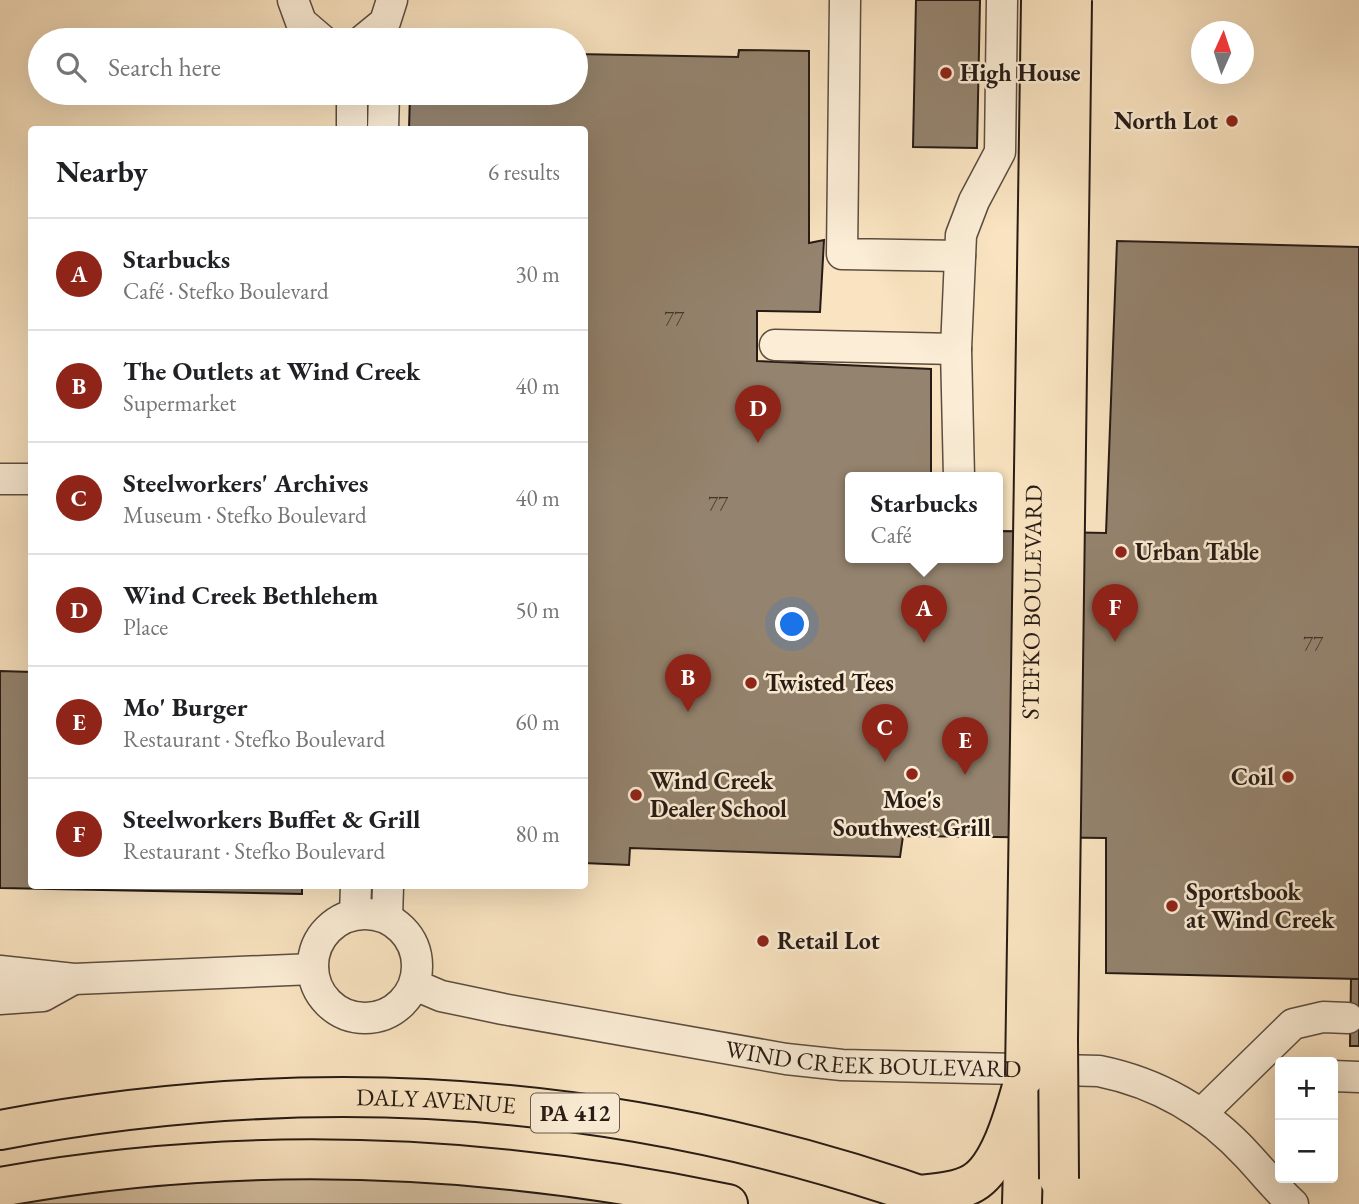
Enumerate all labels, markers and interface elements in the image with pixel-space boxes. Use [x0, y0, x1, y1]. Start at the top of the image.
north arrow [1191, 21, 1254, 84]
search box [28, 28, 588, 105]
icon: search [52, 48, 90, 86]
text: Search here [108, 50, 221, 84]
place label: High House [960, 57, 1081, 89]
marker: High House [938, 65, 954, 81]
place label: North Lot [1114, 105, 1218, 136]
marker: North Lot [1224, 113, 1240, 129]
text: Nearby [56, 152, 148, 191]
text: 6 results [488, 157, 560, 187]
text: Starbucks [123, 242, 230, 276]
text: A [71, 259, 87, 289]
text: 30 m [515, 259, 560, 289]
text: Café · Stefko Boulevard [123, 276, 329, 306]
house number: 77 [664, 305, 685, 332]
text: The Outlets at Wind Creek [123, 354, 420, 388]
text: B [72, 371, 86, 401]
text: 40 m [515, 371, 560, 401]
pin: D [735, 385, 781, 443]
text: Supermarket [123, 388, 236, 418]
text: Steelworkers' Archives [123, 466, 368, 500]
popup [845, 472, 1003, 563]
text: C [71, 483, 87, 513]
text: 40 m [515, 483, 560, 513]
street label: STEFKO BOULEVARD [1014, 484, 1049, 720]
text: Starbucks [870, 486, 978, 520]
house number: 77 [708, 490, 729, 517]
text: Museum · Stefko Boulevard [123, 500, 367, 530]
text: Café [870, 520, 912, 550]
place label: Urban Table [1135, 536, 1259, 567]
marker: Urban Table [1113, 544, 1129, 560]
text: Wind Creek Bethlehem [123, 578, 378, 612]
pin: F [1092, 584, 1138, 642]
pin: A [901, 585, 947, 643]
text: D [70, 595, 88, 625]
text: 50 m [515, 595, 560, 625]
your location [775, 607, 809, 641]
text: Place [123, 612, 168, 642]
house number: 77 [1303, 630, 1324, 657]
pin: B [665, 654, 711, 712]
place label: Twisted Tees [765, 667, 894, 698]
marker: Twisted Tees [743, 675, 759, 691]
text: Mo' Burger [123, 690, 247, 724]
pin: C [862, 704, 908, 762]
text: E [72, 707, 86, 737]
text: 60 m [515, 707, 560, 737]
pin: E [942, 717, 988, 775]
text: Restaurant · Stefko Boulevard [123, 724, 385, 754]
place label: Coil [1231, 761, 1274, 792]
place label: Wind Creek Dealer School [650, 765, 787, 824]
marker: Moe's Southwest Grill [904, 766, 920, 782]
marker: Coil [1280, 769, 1296, 785]
place label: Moe's Southwest Grill [833, 784, 991, 843]
marker: Wind Creek Dealer School [628, 787, 644, 803]
text: Steelworkers Buffet & Grill [123, 802, 421, 836]
text: F [73, 819, 85, 849]
text: 80 m [515, 819, 560, 849]
text: Restaurant · Stefko Boulevard [123, 836, 385, 866]
place label: Sportsbook at Wind Creek [1186, 876, 1335, 935]
marker: Sportsbook at Wind Creek [1164, 898, 1180, 914]
place label: Retail Lot [777, 925, 880, 956]
marker: Retail Lot [755, 933, 771, 949]
street label: WIND CREEK BOULEVARD [723, 1033, 1022, 1084]
map controls [1275, 1057, 1338, 1183]
button: + [1275, 1057, 1338, 1120]
street label: DALY AVENUE [356, 1081, 517, 1121]
road number: PA 412 [531, 1094, 619, 1132]
button: − [1275, 1120, 1338, 1183]

